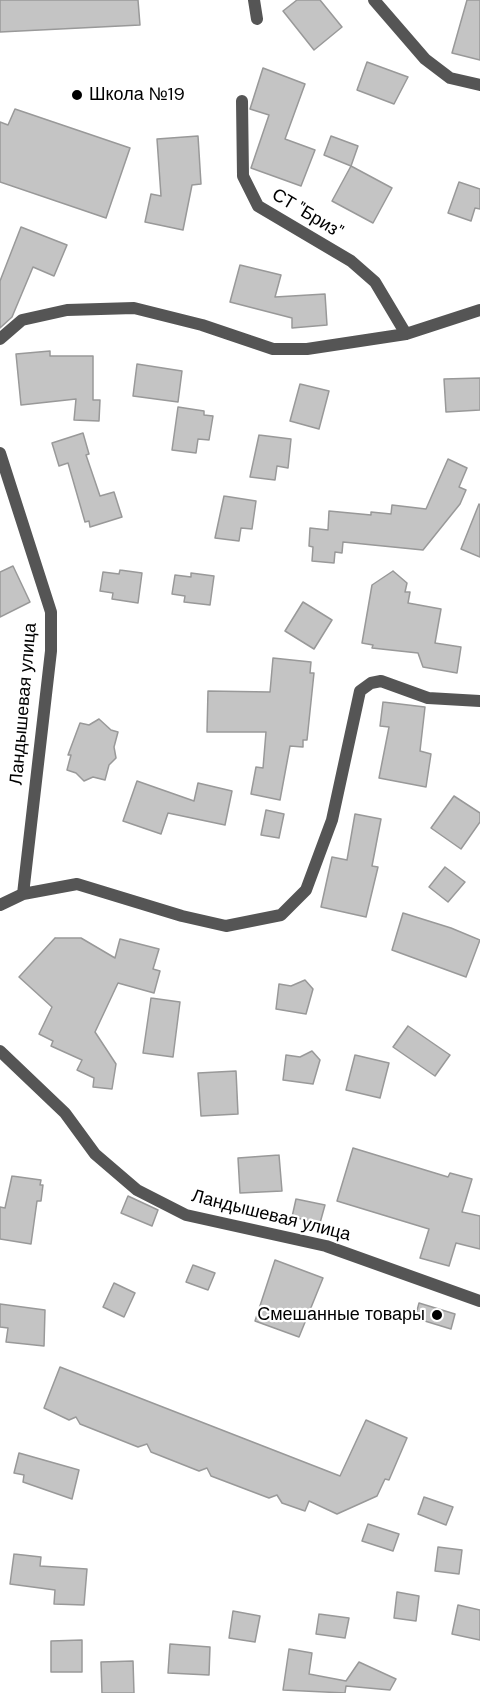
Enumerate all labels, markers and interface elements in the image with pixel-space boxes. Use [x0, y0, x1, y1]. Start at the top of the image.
place label: Школа №19 [89, 84, 185, 106]
marker: Школа №19 [70, 88, 84, 102]
street label: СТ "Бриз" [268, 184, 346, 244]
street label: Ландышевая улица [6, 622, 42, 786]
street label: Ландышевая улица [189, 1186, 353, 1246]
place label: Смешанные товары [257, 1304, 425, 1326]
marker: Смешанные товары [430, 1308, 444, 1322]

